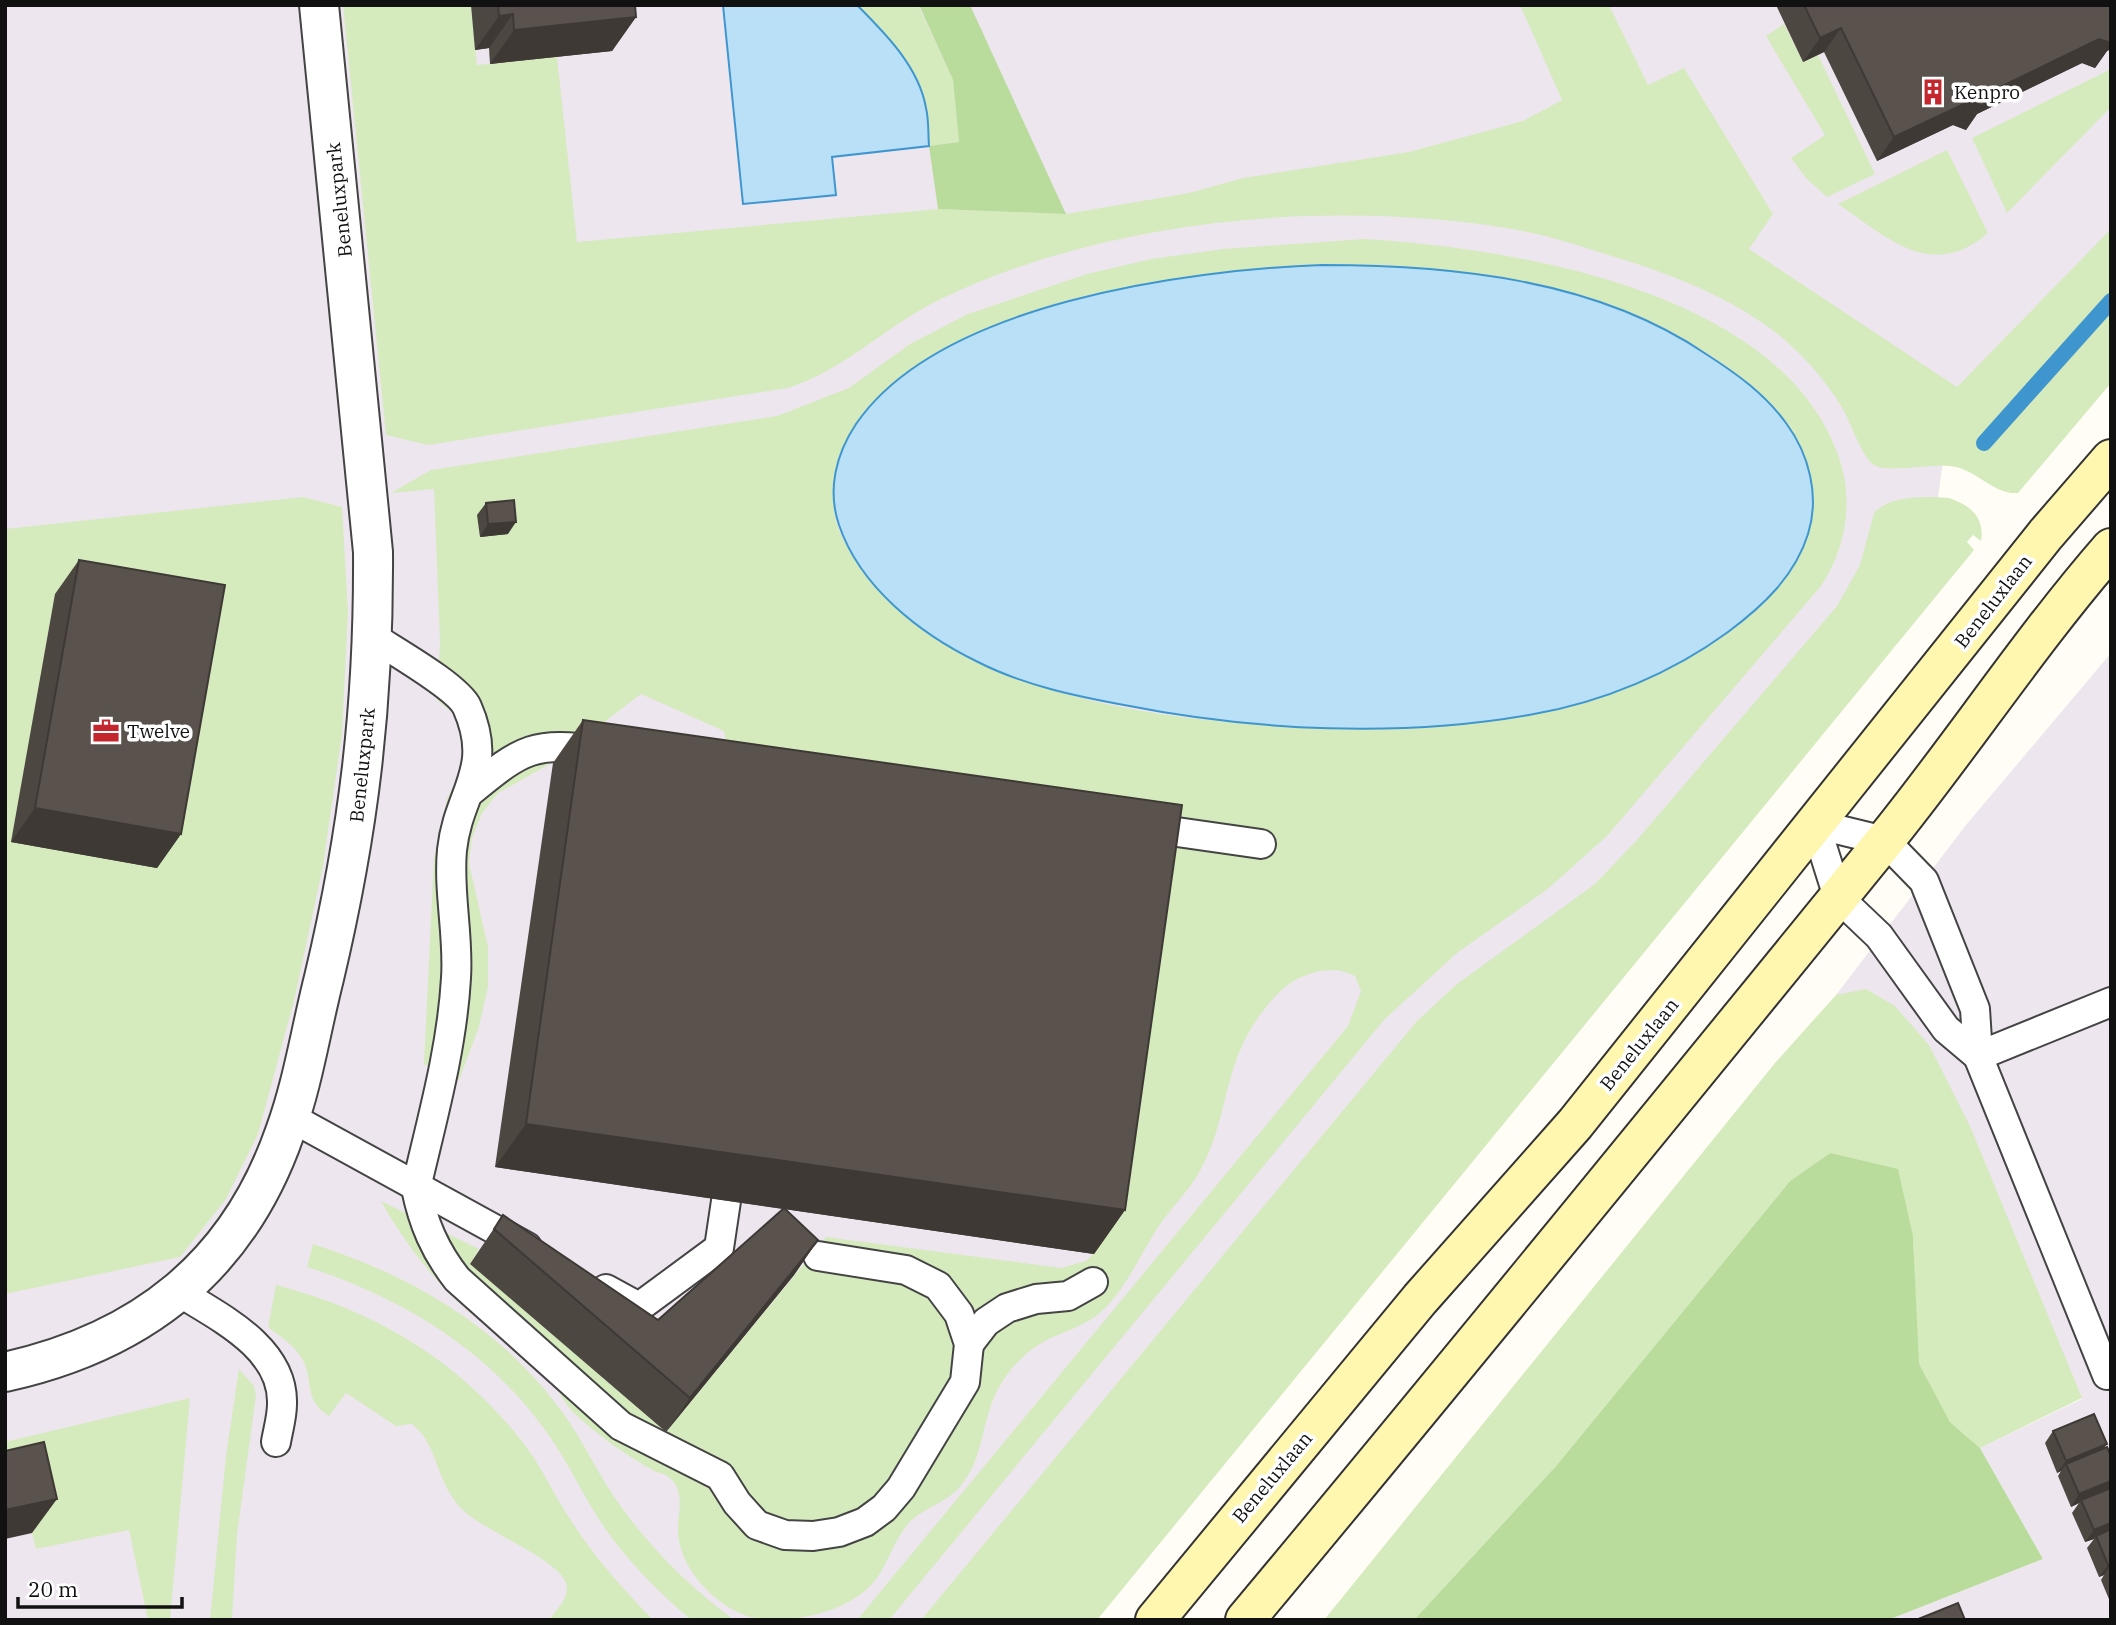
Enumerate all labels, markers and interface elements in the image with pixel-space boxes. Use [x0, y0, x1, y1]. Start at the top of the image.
building icon: Kenpro [1918, 77, 1948, 107]
place label: Kenpro [1954, 80, 2020, 104]
street label: Beneluxpark [321, 142, 357, 258]
street label: Beneluxlaan [1949, 550, 2037, 652]
street label: Beneluxpark [344, 707, 380, 823]
office icon: Twelve [91, 716, 121, 746]
place label: Twelve [127, 719, 190, 743]
street label: Beneluxlaan [1594, 993, 1684, 1095]
street label: Beneluxlaan [1227, 1426, 1317, 1528]
scale bar [18, 1566, 182, 1610]
text: 20 m [28, 1575, 78, 1603]

